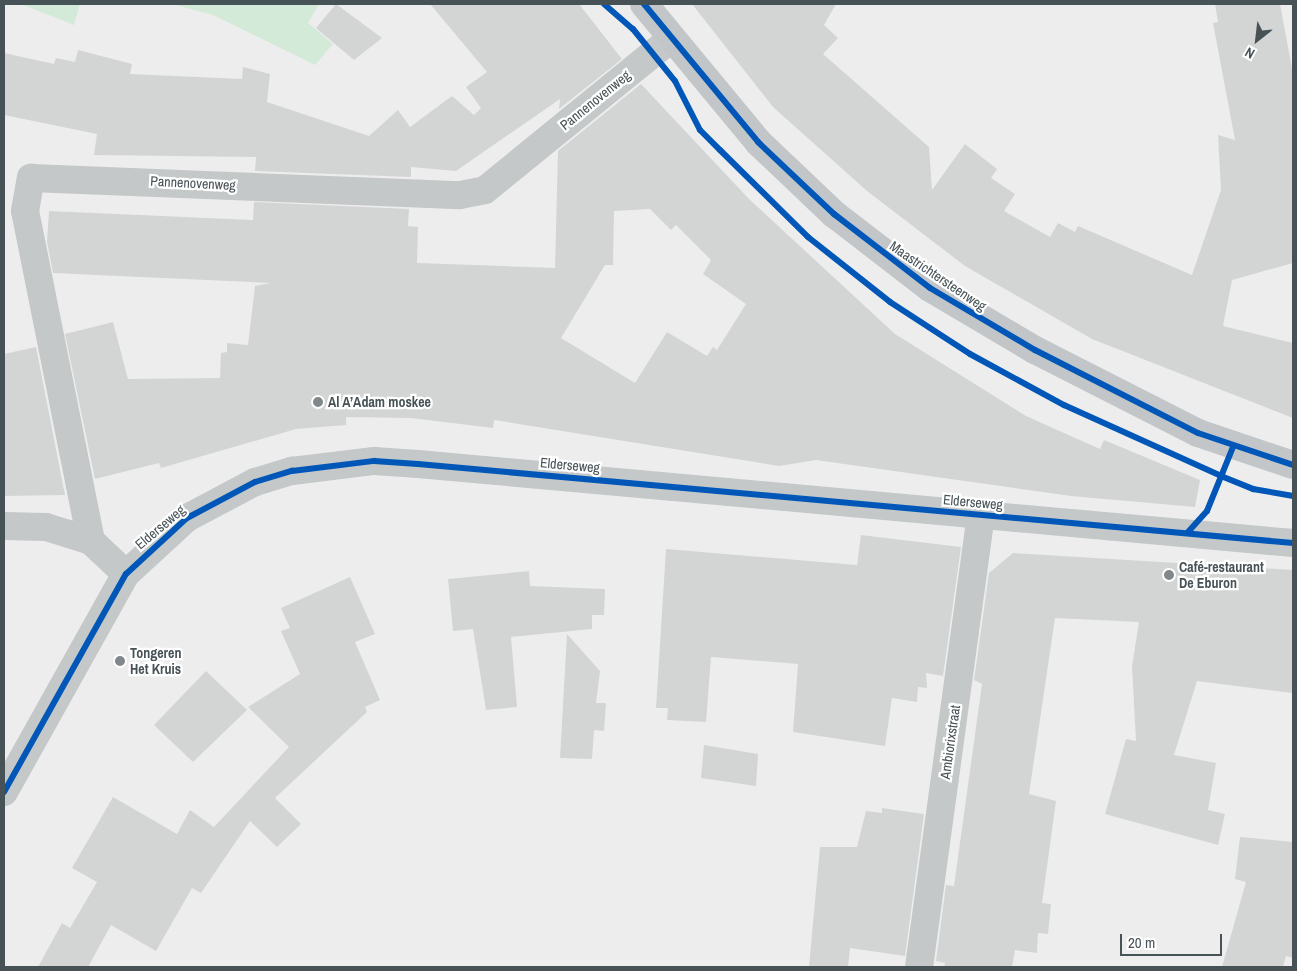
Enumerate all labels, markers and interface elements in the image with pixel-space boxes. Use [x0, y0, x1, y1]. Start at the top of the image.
north arrow [1232, 15, 1282, 65]
text: N [1242, 43, 1258, 63]
street label: Pannenovenweg [556, 67, 634, 133]
street label: Pannenovenweg [150, 172, 236, 194]
street label: Maastrichtersteenweg [886, 237, 990, 315]
place label: Al A’Adam moskee [328, 394, 431, 410]
marker: Al A’Adam moskee [312, 396, 324, 408]
street label: Elderseweg [539, 454, 601, 476]
street label: Elderseweg [942, 491, 1004, 513]
street label: Elderseweg [132, 501, 188, 553]
place label: Café-restaurant De Eburon [1179, 559, 1264, 592]
marker: Café-restaurant De Eburon [1163, 569, 1175, 581]
place label: Tongeren Het Kruis [130, 645, 181, 678]
marker: Tongeren Het Kruis [114, 655, 126, 667]
street label: Ambiorixstraat [936, 704, 964, 780]
scale bar [1122, 924, 1224, 956]
text: 20 m [1128, 932, 1155, 953]

